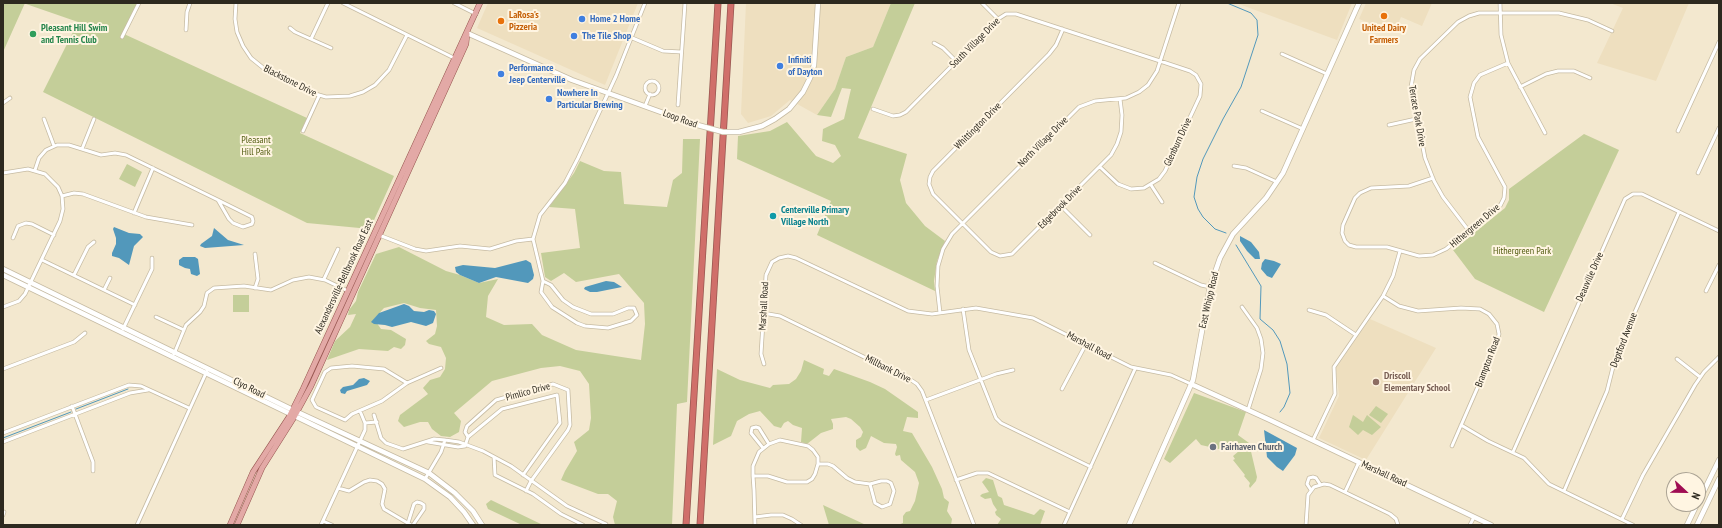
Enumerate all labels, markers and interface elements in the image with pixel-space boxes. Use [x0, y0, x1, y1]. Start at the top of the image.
place label: LaRosa's Pizzeria [509, 9, 539, 32]
marker: United Dairy Farmers [1379, 11, 1389, 21]
place label: Home 2 Home [590, 13, 640, 25]
marker: Home 2 Home [577, 14, 587, 24]
street label: South Village Drive [947, 15, 1003, 71]
marker: LaRosa's Pizzeria [496, 16, 506, 26]
place label: Pleasant Hill Swim and Tennis Club [41, 22, 107, 46]
place label: United Dairy Farmers [1362, 22, 1406, 46]
marker: Pleasant Hill Swim and Tennis Club [28, 29, 38, 39]
place label: The Tile Shop [582, 30, 631, 42]
marker: The Tile Shop [569, 31, 579, 41]
place label: Infiniti of Dayton [788, 54, 822, 78]
marker: Infiniti of Dayton [775, 61, 785, 71]
place label: Performance Jeep Centerville [509, 62, 566, 86]
street label: Blackstone Drive [262, 63, 318, 99]
marker: Performance Jeep Centerville [496, 69, 506, 79]
street label: Terrace Park Drive [1406, 85, 1428, 147]
place label: Nowhere In Particular Brewing [557, 87, 623, 110]
marker: Nowhere In Particular Brewing [544, 94, 554, 104]
street label: Whittington Drive [952, 100, 1004, 152]
street label: Loop Road [661, 107, 699, 131]
street label: North Village Drive [1015, 114, 1071, 170]
street label: Glenburn Drive [1162, 116, 1194, 168]
park label: Pleasant Hill Park [241, 134, 271, 158]
street label: Edgebrook Drive [1036, 183, 1084, 231]
street label: Hithergreen Drive [1448, 202, 1502, 250]
place label: Centerville Primary Village North [781, 204, 849, 228]
marker: Centerville Primary Village North [768, 211, 778, 221]
street label: Alexandersville-Bellbrook Road East [312, 218, 376, 336]
park label: Hithergreen Park [1493, 245, 1551, 257]
street label: Deauville Drive [1574, 250, 1606, 304]
street label: East Whipp Road [1197, 271, 1221, 329]
street label: Marshall Road [757, 281, 771, 331]
street label: Deptford Avenue [1608, 311, 1640, 369]
street label: Marshall Road [1065, 329, 1113, 363]
street label: Brampton Road [1473, 335, 1503, 389]
street label: Millbank Drive [863, 352, 913, 386]
place label: Driscoll Elementary School [1384, 370, 1450, 394]
street label: Clyo Road [231, 375, 267, 401]
marker: Driscoll Elementary School [1371, 377, 1381, 387]
street label: Pimlico Drive [504, 380, 552, 404]
place label: Fairhaven Church [1221, 441, 1282, 453]
marker: Fairhaven Church [1208, 442, 1218, 452]
street label: Marshall Road [1359, 458, 1409, 490]
north arrow [1666, 472, 1706, 512]
text: N [1689, 491, 1704, 501]

